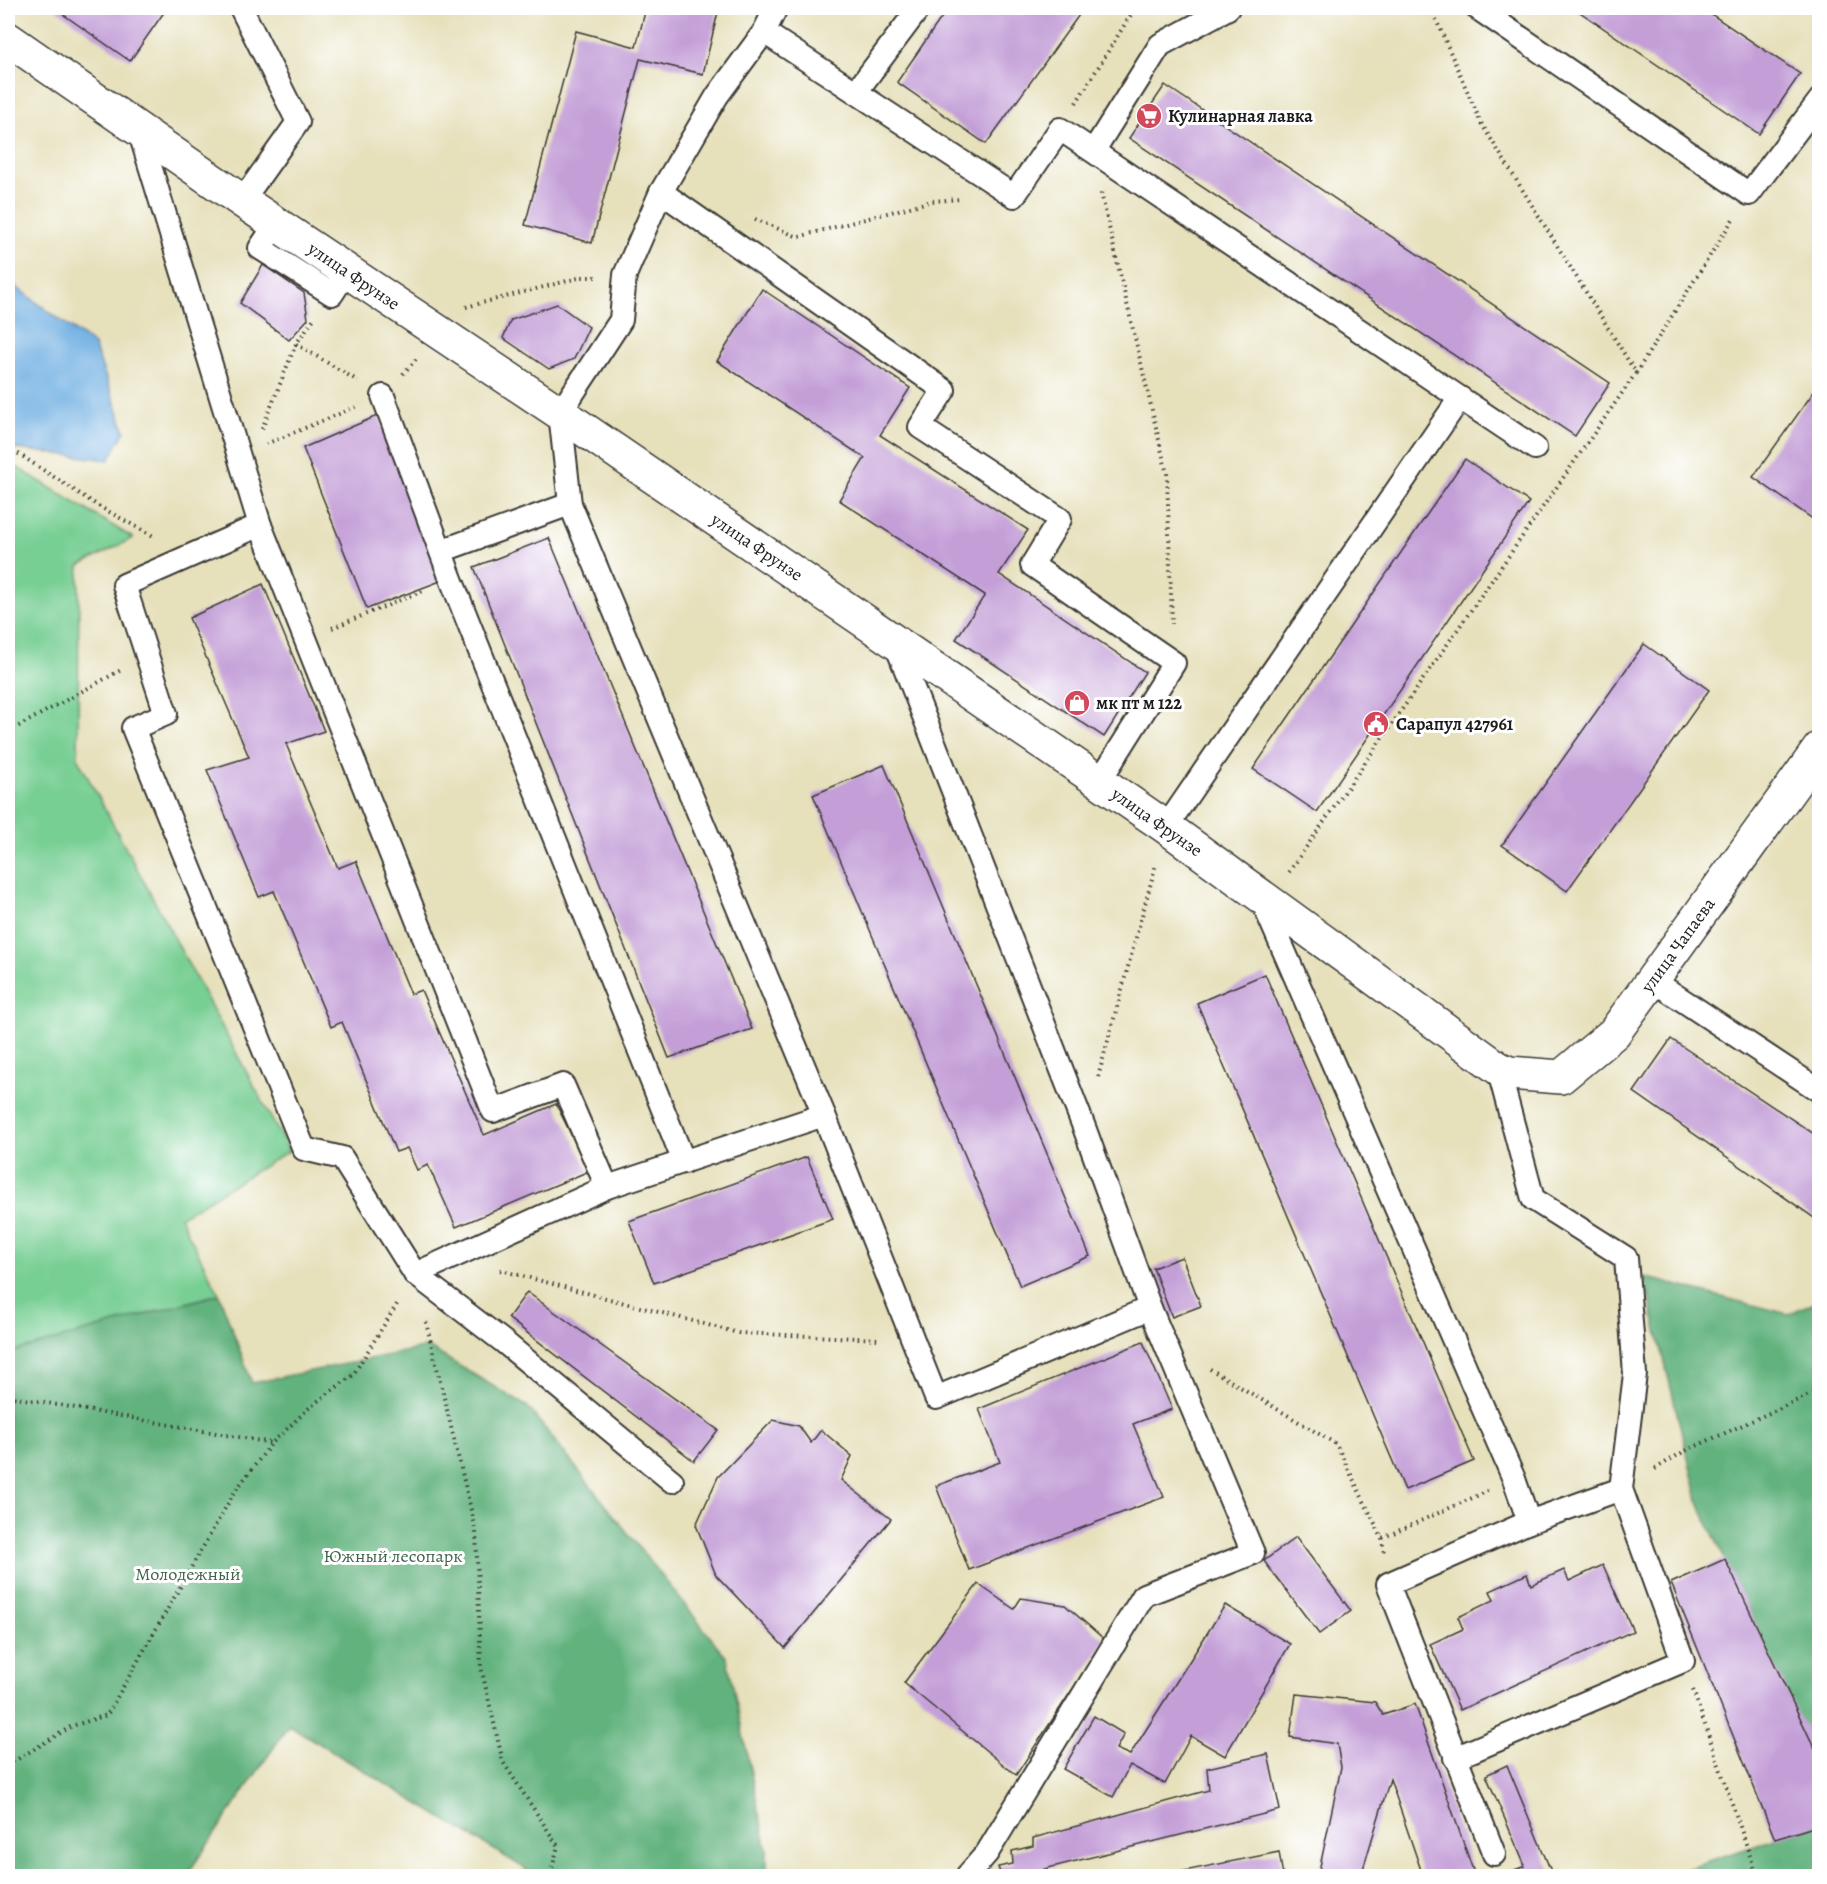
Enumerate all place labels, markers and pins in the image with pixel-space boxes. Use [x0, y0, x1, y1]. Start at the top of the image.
supermarket icon: Кулинарная лавка [1134, 101, 1164, 131]
place label: Кулинарная лавка [1168, 104, 1313, 128]
shop icon: мк пт м 122 [1062, 688, 1092, 718]
place label: мк пт м 122 [1096, 691, 1182, 715]
public building icon: Сарапул 427961 [1361, 709, 1391, 739]
place label: Сарапул 427961 [1396, 712, 1514, 736]

